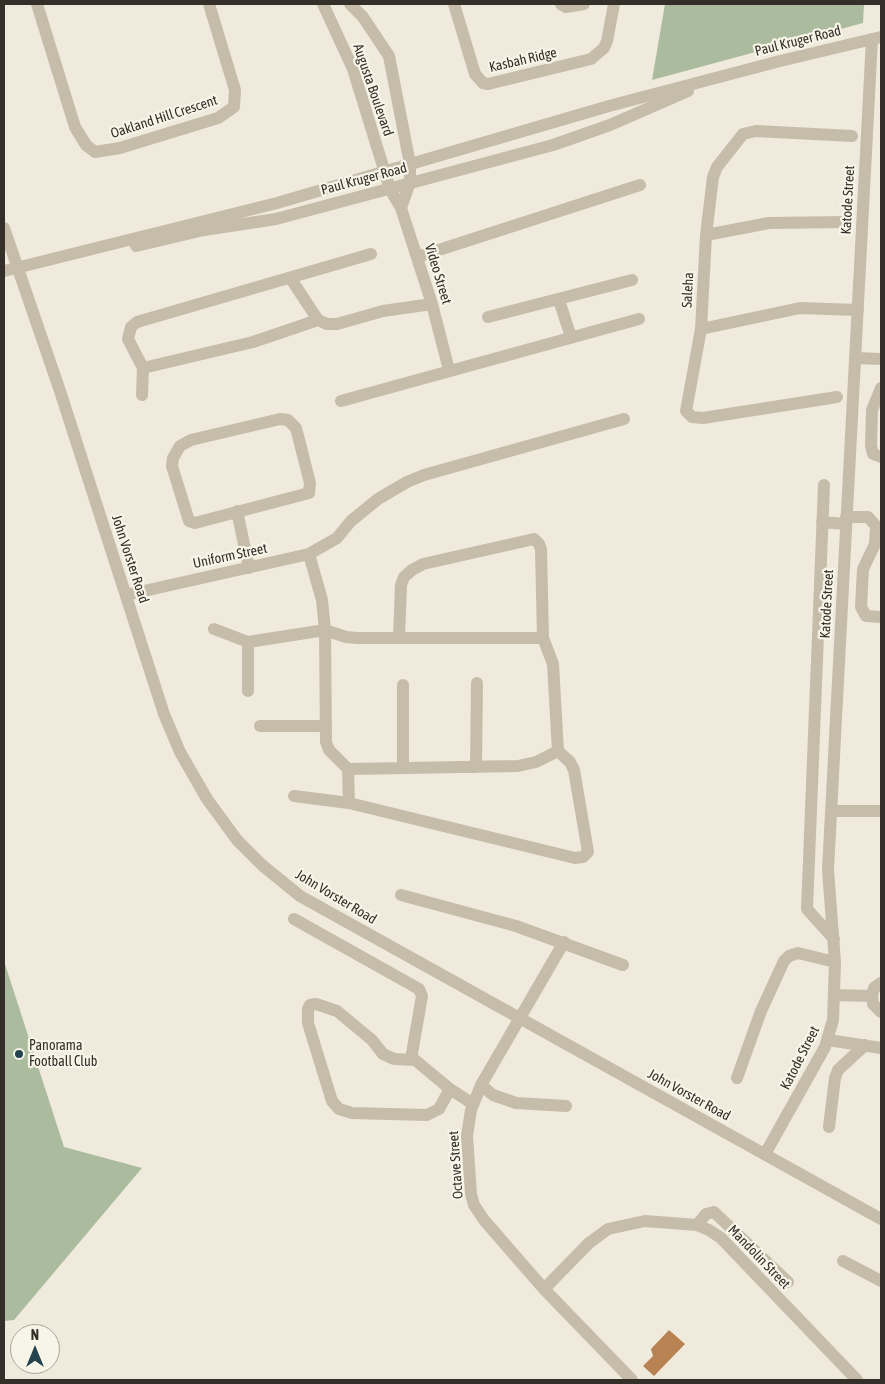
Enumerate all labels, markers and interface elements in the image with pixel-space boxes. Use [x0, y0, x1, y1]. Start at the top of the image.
street label: Paul Kruger Road [753, 22, 843, 60]
street label: Augusta Boulevard [349, 42, 397, 138]
street label: Kasbah Ridge [488, 44, 558, 76]
street label: Oakland Hill Crescent [109, 92, 219, 142]
street label: Paul Kruger Road [319, 159, 409, 199]
street label: Katode Street [838, 165, 858, 235]
street label: Video Street [421, 242, 455, 306]
street label: Saleha [679, 272, 697, 308]
street label: John Vorster Road [108, 513, 152, 605]
street label: Uniform Street [191, 540, 269, 572]
street label: Katode Street [817, 569, 837, 639]
street label: John Vorster Road [292, 866, 380, 928]
street label: Katode Street [777, 1023, 823, 1093]
place label: Panorama Football Club [29, 1038, 97, 1070]
marker: Panorama Football Club [13, 1048, 25, 1060]
street label: John Vorster Road [645, 1065, 733, 1125]
street label: Octave Street [445, 1130, 467, 1200]
street label: Mandolin Street [724, 1222, 794, 1292]
north arrow [10, 1324, 60, 1374]
text: N [31, 1327, 39, 1343]

